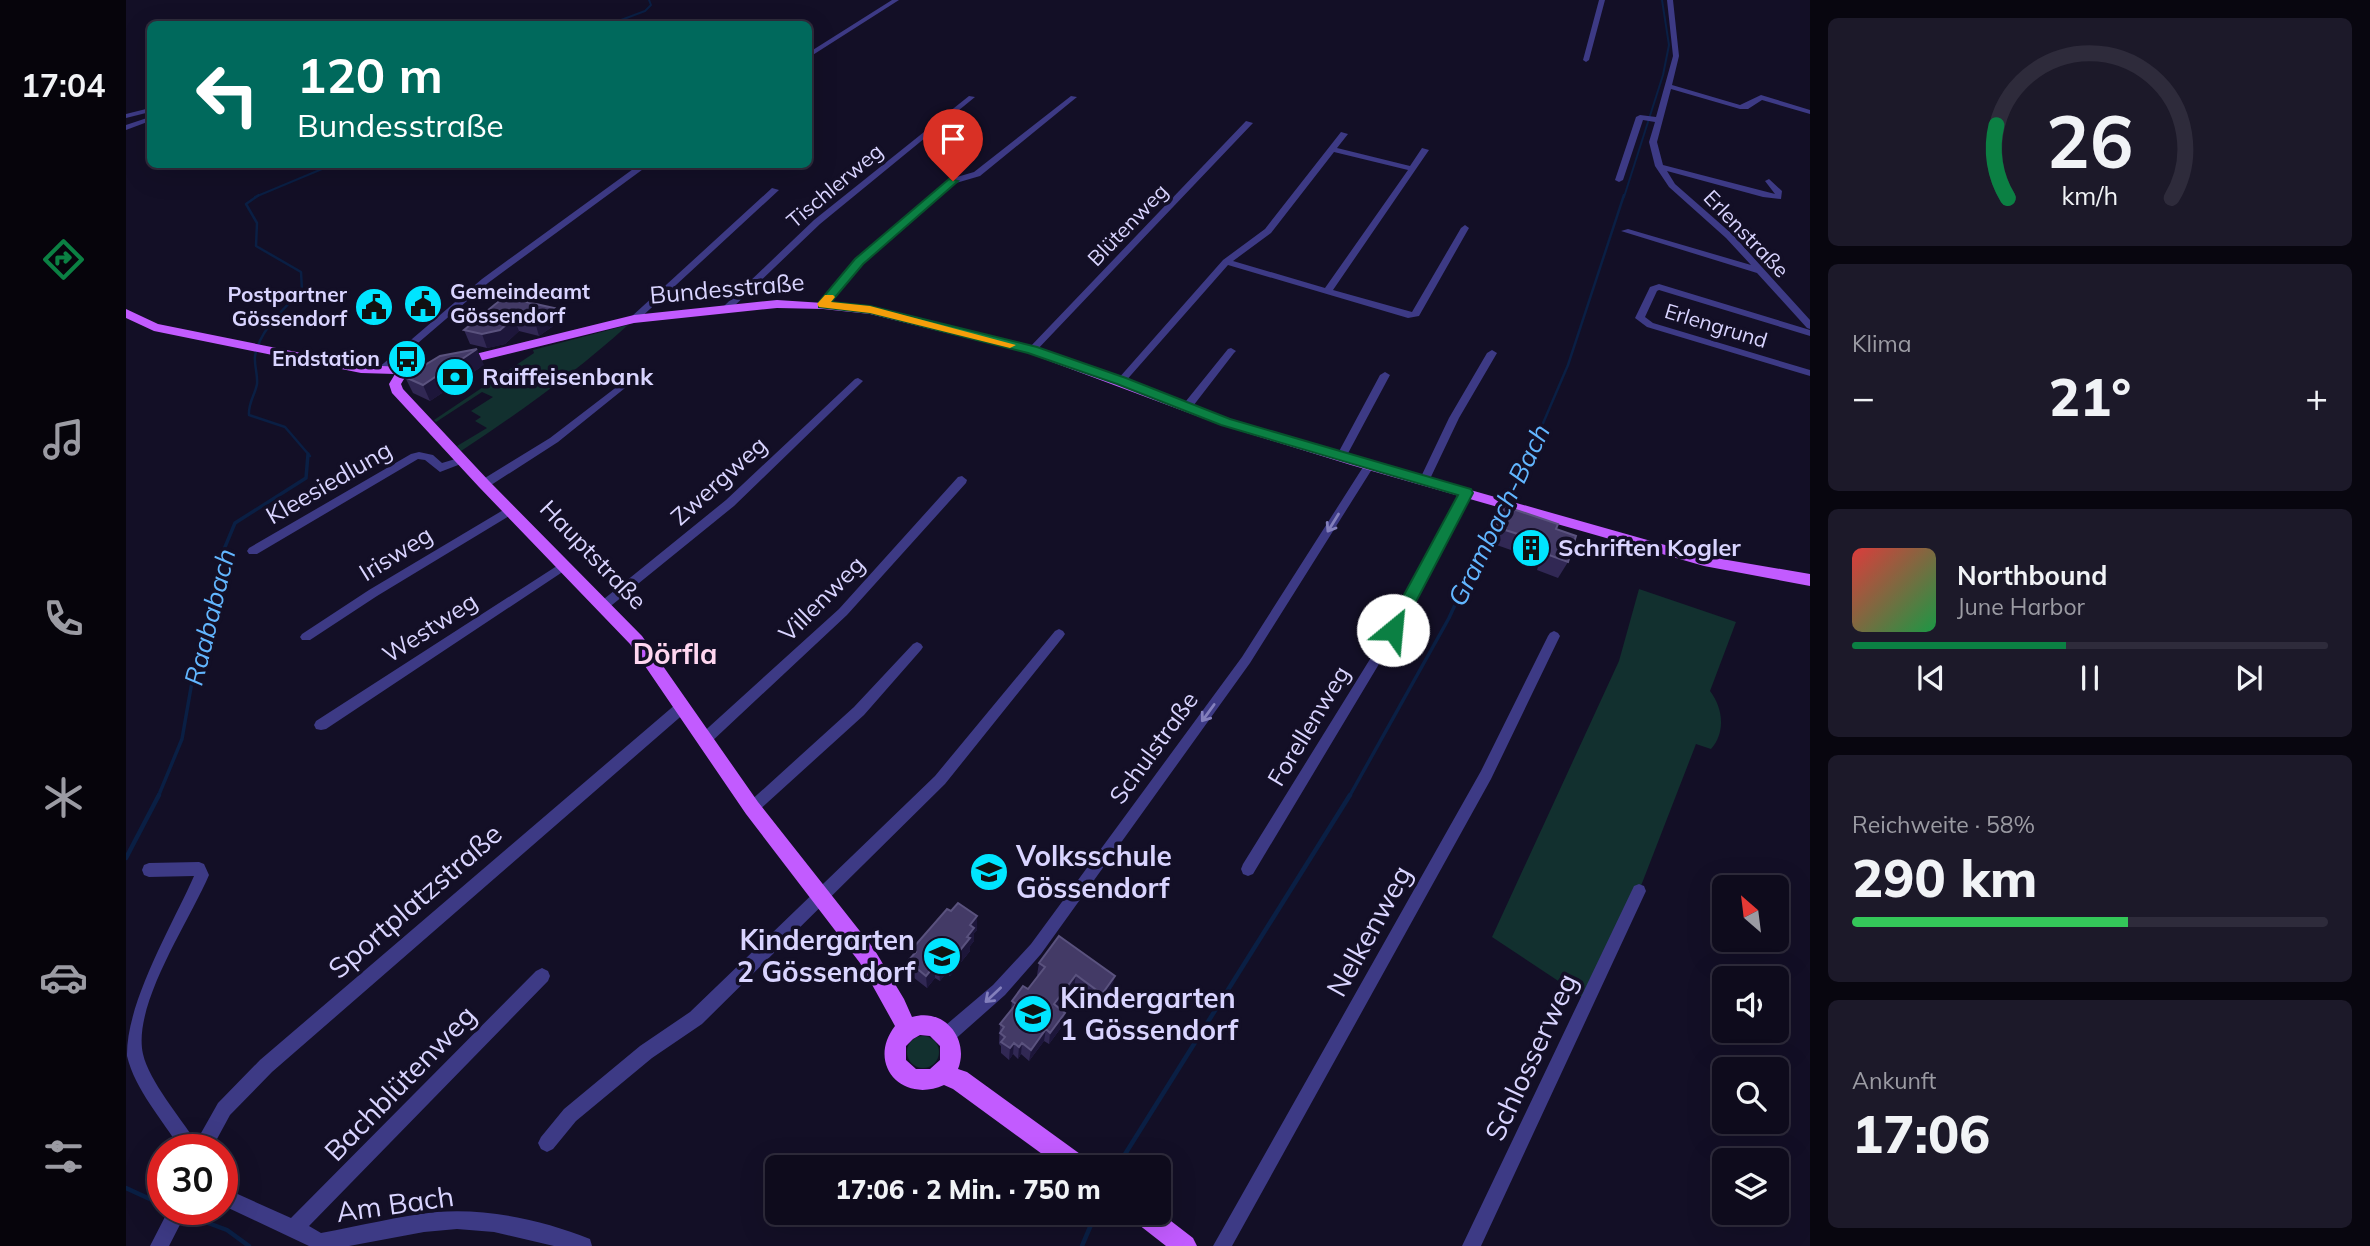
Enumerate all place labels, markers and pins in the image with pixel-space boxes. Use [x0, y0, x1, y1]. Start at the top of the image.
pin [923, 109, 983, 181]
place label: Gemeindeamt Gössendorf [450, 278, 590, 328]
place label: Postpartner Gössendorf [227, 281, 348, 331]
public building icon: Gemeindeamt Gössendorf [402, 283, 444, 325]
public building icon: Postpartner Gössendorf [353, 286, 395, 328]
bus stop icon: Endstation [386, 338, 428, 380]
place label: Endstation [272, 345, 380, 371]
bank icon: Raiffeisenbank [434, 356, 476, 398]
place label: Raiffeisenbank [482, 361, 654, 391]
building icon: Schriften Kogler [1510, 527, 1552, 569]
place label: Schriften Kogler [1558, 532, 1741, 562]
place label: Volksschule Gössendorf [1015, 838, 1172, 905]
school or university icon: Volksschule Gössendorf [968, 851, 1010, 893]
place label: Kindergarten 2 Gössendorf [737, 922, 916, 989]
school or university icon: Kindergarten 2 Gössendorf [921, 935, 963, 977]
place label: Kindergarten 1 Gössendorf [1060, 980, 1239, 1047]
school or university icon: Kindergarten 1 Gössendorf [1012, 993, 1054, 1035]

